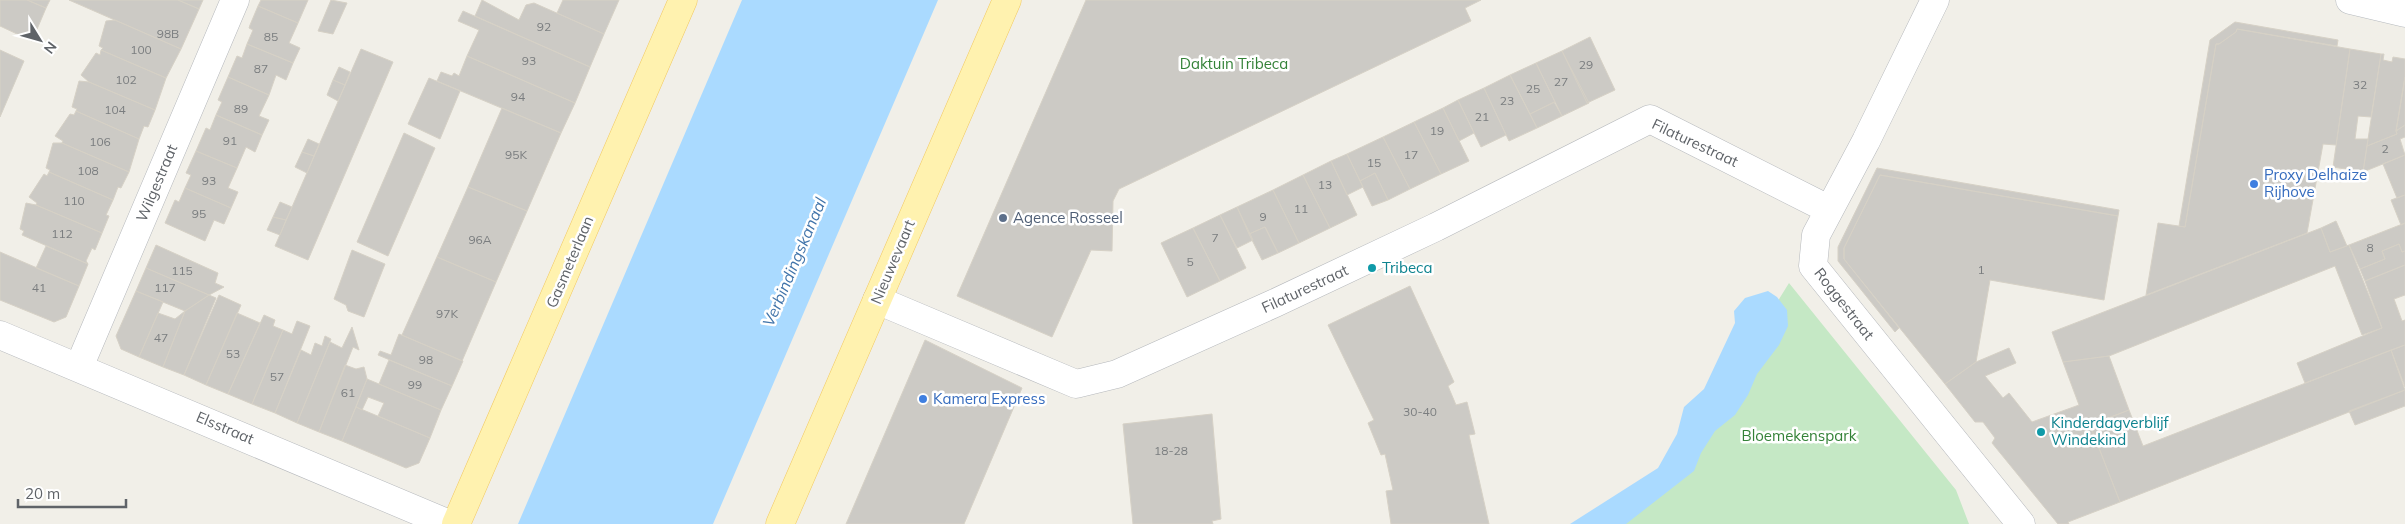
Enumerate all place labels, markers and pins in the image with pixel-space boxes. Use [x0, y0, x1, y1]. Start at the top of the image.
place label: Proxy Delhaize Rijhove [2264, 165, 2367, 201]
marker: Proxy Delhaize Rijhove [2248, 178, 2260, 190]
place label: Agence Rosseel [1013, 208, 1123, 227]
marker: Agence Rosseel [997, 212, 1009, 224]
place label: Tribeca [1382, 258, 1432, 277]
marker: Tribeca [1366, 262, 1378, 274]
place label: Kamera Express [933, 389, 1045, 408]
marker: Kamera Express [917, 393, 929, 405]
place label: Kinderdagverblijf Windekind [2051, 413, 2170, 449]
marker: Kinderdagverblijf Windekind [2035, 426, 2047, 438]

